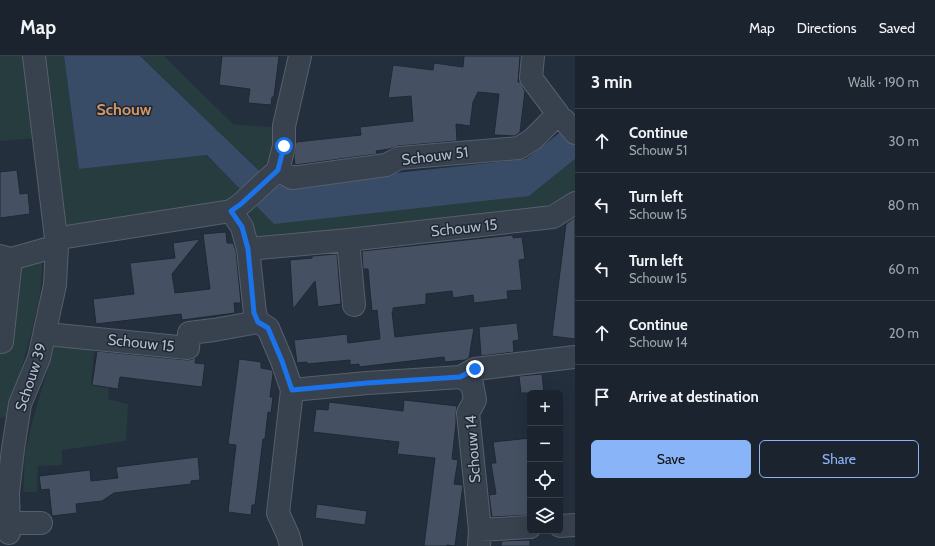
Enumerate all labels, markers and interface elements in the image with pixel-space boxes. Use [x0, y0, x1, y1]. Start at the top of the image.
text: Map [20, 16, 56, 39]
text: Map [749, 19, 775, 37]
text: Directions [797, 19, 857, 37]
text: Saved [879, 19, 915, 37]
text: 3 min [591, 72, 632, 92]
text: Walk · 190 m [848, 74, 919, 90]
district label: Schouw [97, 100, 152, 119]
text: Continue [629, 124, 688, 142]
icon: ahead [591, 130, 613, 152]
text: 30 m [889, 133, 919, 149]
route start [275, 137, 293, 155]
text: Schouw 51 [629, 142, 687, 158]
street label: Schouw 51 [401, 143, 469, 169]
text: Turn left [629, 188, 683, 206]
icon: left [591, 194, 613, 216]
text: 80 m [888, 197, 919, 213]
text: Schouw 15 [629, 206, 687, 222]
street label: Schouw 15 [430, 216, 498, 240]
text: Turn left [629, 252, 683, 270]
icon: left [591, 258, 613, 280]
text: 60 m [888, 261, 919, 277]
text: Schouw 15 [629, 270, 687, 286]
text: Continue [629, 316, 688, 334]
icon: ahead [591, 322, 613, 344]
text: 20 m [889, 325, 919, 341]
street label: Schouw 15 [107, 331, 175, 355]
text: Schouw 14 [629, 334, 688, 350]
street label: Schouw 39 [12, 341, 50, 413]
route end [466, 360, 484, 378]
icon: arrive [591, 386, 613, 408]
text: Arrive at destination [629, 388, 759, 406]
map controls [527, 390, 563, 534]
button: + [527, 390, 563, 426]
street label: Schouw 14 [462, 414, 484, 483]
button: − [527, 426, 563, 462]
button: Save [591, 440, 751, 478]
button: Share [759, 440, 919, 478]
button: locate [527, 462, 563, 498]
button: layers [527, 498, 563, 534]

